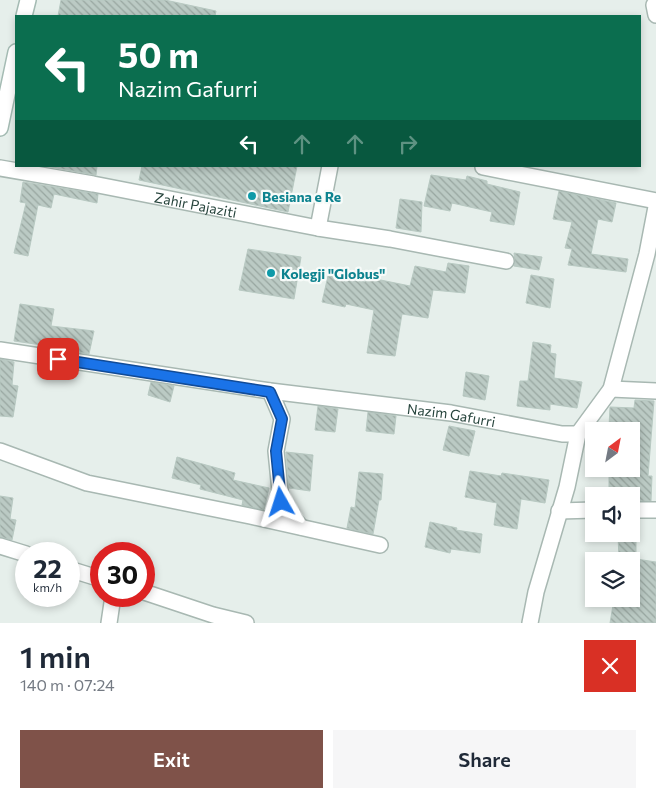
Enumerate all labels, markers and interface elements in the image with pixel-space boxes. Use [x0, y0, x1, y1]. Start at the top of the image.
text: 50 m [118, 32, 199, 75]
icon: left [35, 35, 100, 100]
text: Nazim Gafurri [118, 75, 258, 102]
icon: left [235, 130, 263, 158]
icon: ahead [288, 130, 316, 158]
icon: ahead [341, 130, 369, 158]
icon: right [394, 130, 422, 158]
street label: Zahir Pajaziti [153, 188, 238, 220]
place label: Besiana e Re [262, 188, 341, 205]
marker: Besiana e Re [246, 190, 258, 202]
place label: Kolegji "Globus" [281, 265, 385, 282]
marker: Kolegji "Globus" [265, 267, 277, 279]
pin [37, 338, 79, 380]
icon: arrive [44, 345, 72, 373]
street label: Nazim Gafurri [406, 399, 497, 430]
north arrow [585, 422, 640, 478]
map controls [585, 422, 640, 607]
position arrow [254, 475, 306, 527]
button: sound [585, 487, 640, 542]
speed limit sign: 30 [90, 542, 155, 607]
button: layers [585, 552, 640, 607]
text: 22 [33, 553, 62, 583]
text: km/h [33, 580, 62, 594]
text: 1 min [20, 637, 91, 674]
button: close [584, 640, 636, 692]
text: 140 m · 07:24 [20, 675, 115, 694]
button: Exit [20, 730, 323, 788]
button: Share [333, 730, 636, 788]

